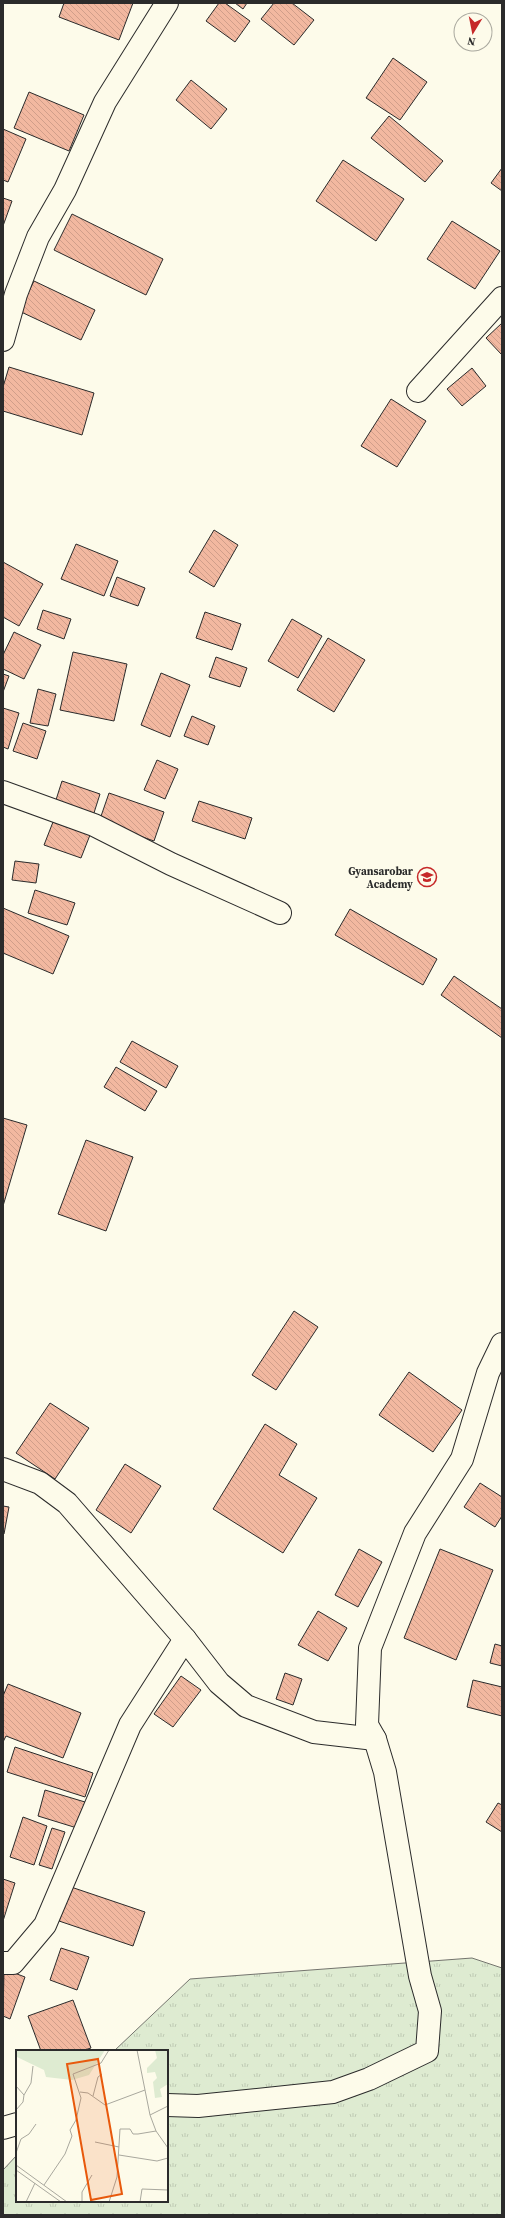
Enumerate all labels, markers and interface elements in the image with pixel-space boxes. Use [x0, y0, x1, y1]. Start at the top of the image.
north arrow [453, 12, 493, 52]
text: N [466, 33, 477, 49]
place label: Gyansarobar Academy [348, 864, 414, 892]
school or university icon: Gyansarobar Academy [416, 866, 438, 888]
inset map [16, 2050, 168, 2202]

